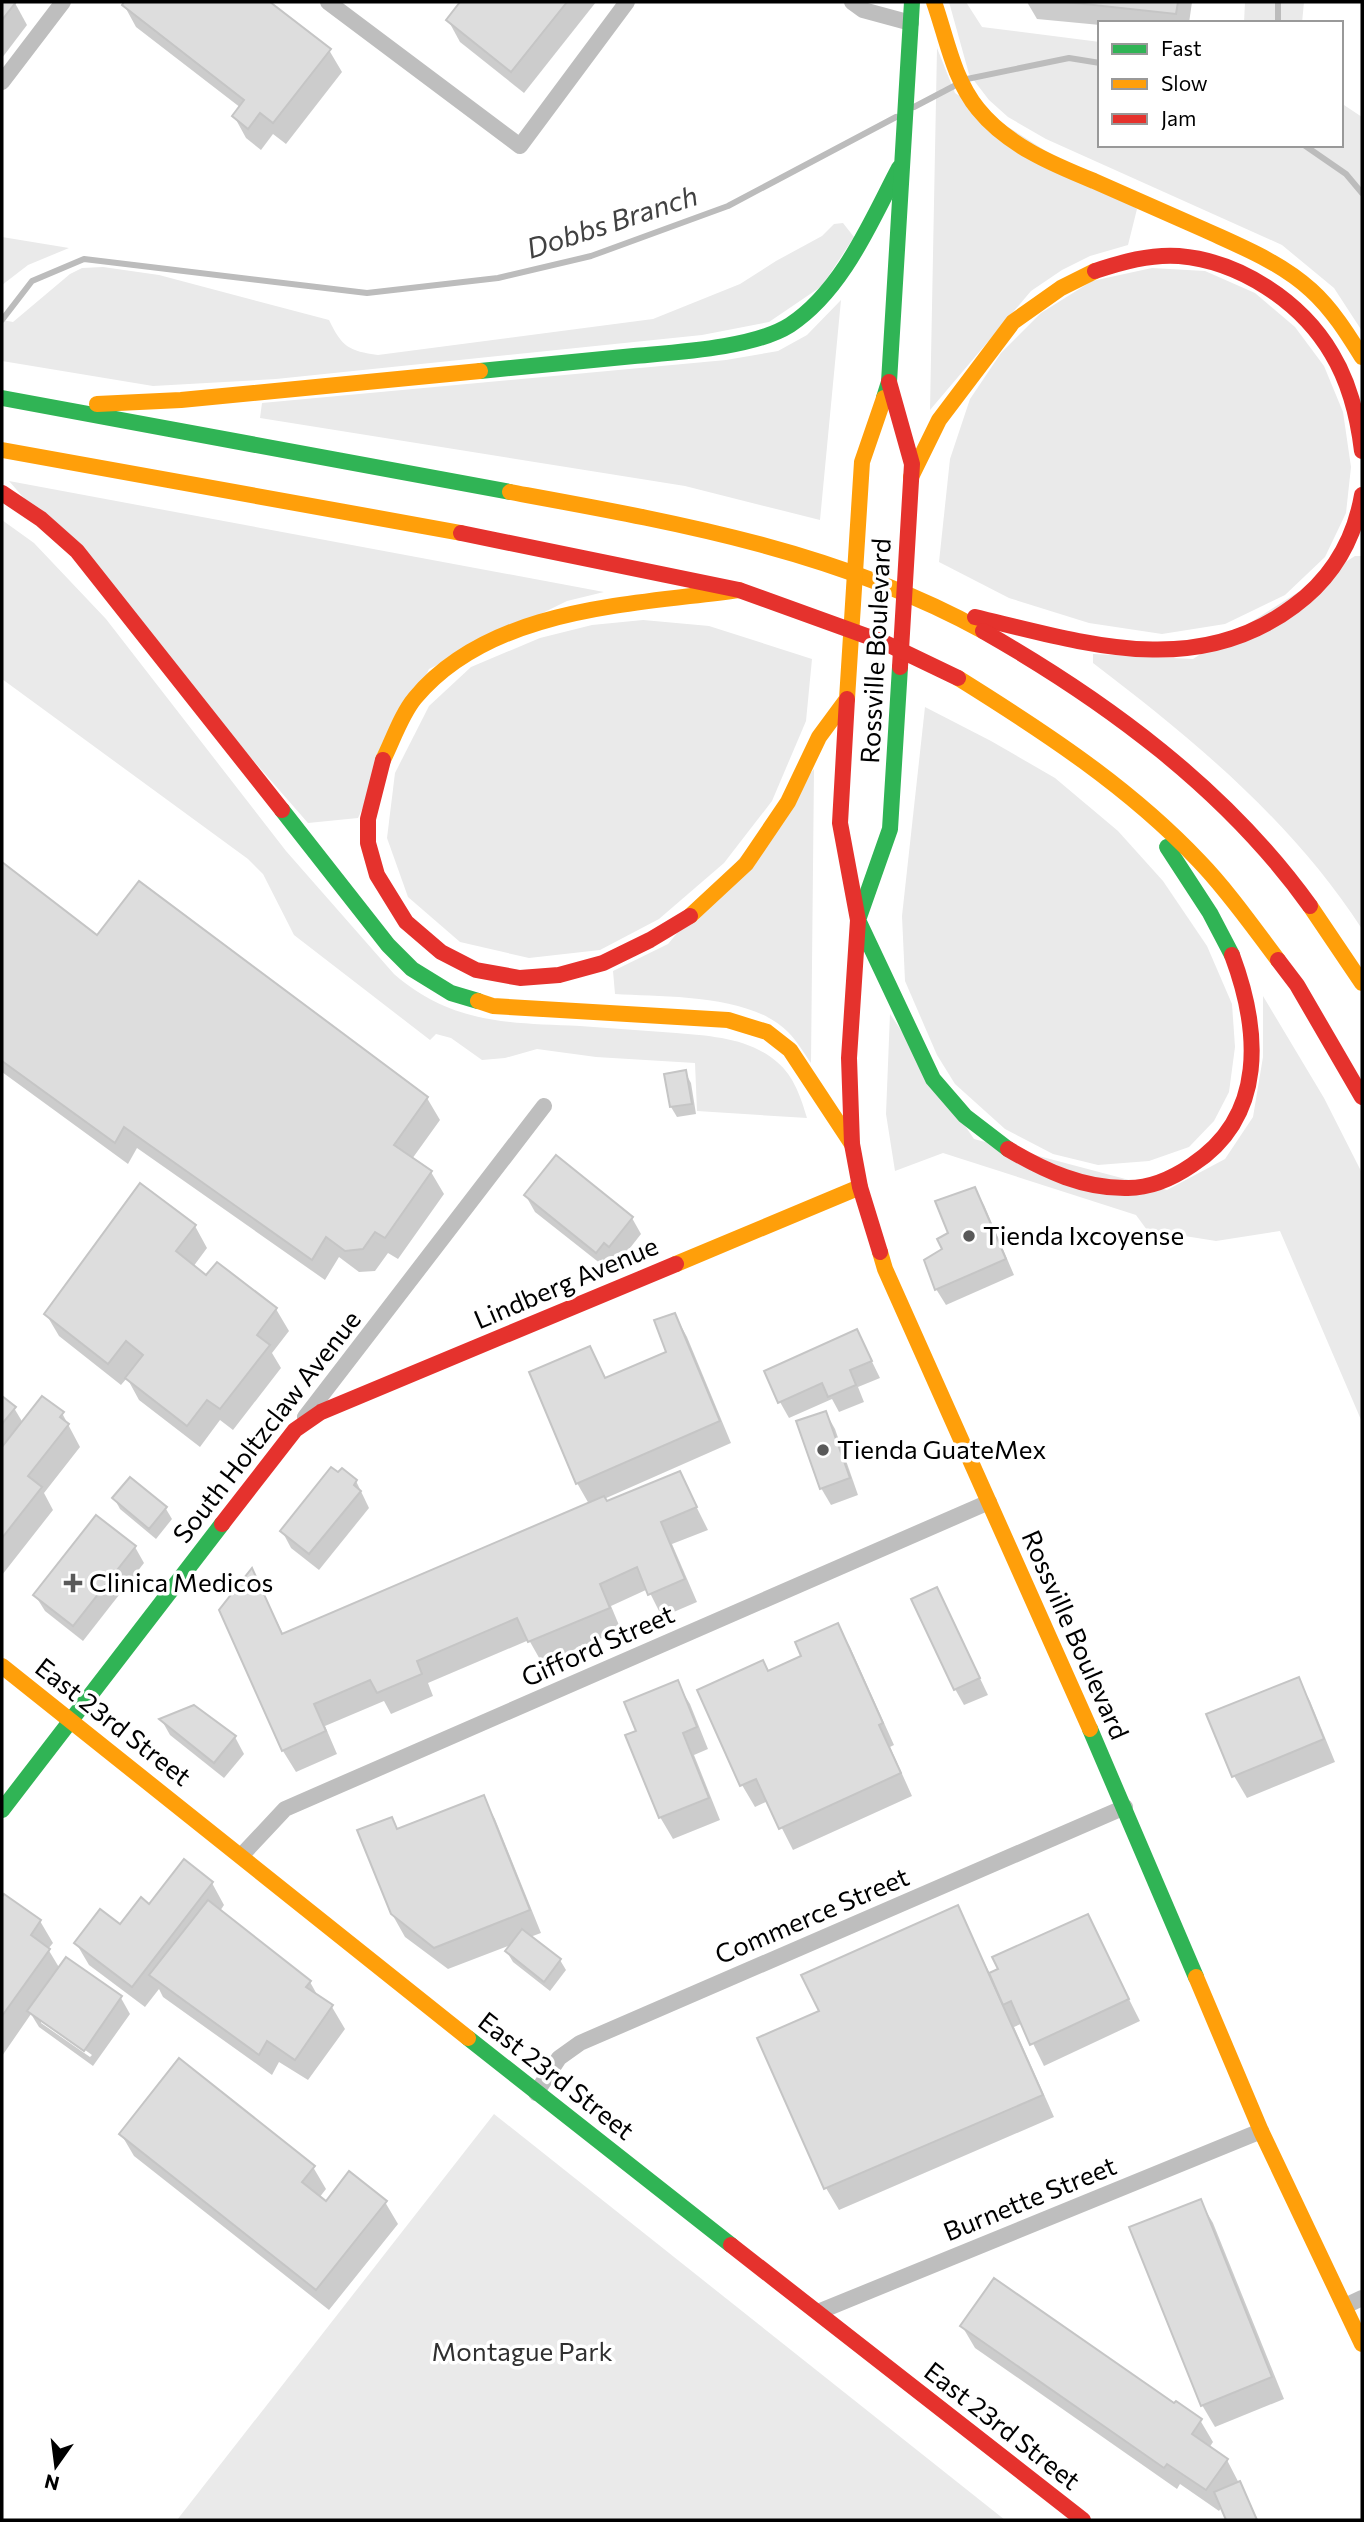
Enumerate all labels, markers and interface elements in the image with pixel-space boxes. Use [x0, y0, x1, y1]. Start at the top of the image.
legend [1098, 21, 1343, 147]
text: Fast [1161, 35, 1202, 60]
text: Slow [1161, 70, 1208, 95]
text: Jam [1161, 105, 1196, 130]
water label: Dobbs Branch [522, 177, 702, 265]
street label: Rossville Boulevard [853, 537, 896, 764]
place label: Tienda Ixcoyense [983, 1219, 1184, 1250]
marker: Tienda Ixcoyense [961, 1228, 977, 1244]
street label: Lindberg Avenue [469, 1229, 662, 1334]
street label: South Holtzclaw Avenue [165, 1304, 366, 1548]
place label: Tienda GuateMex [837, 1433, 1046, 1464]
marker: Tienda GuateMex [815, 1442, 831, 1458]
street label: Rossville Boulevard [1016, 1525, 1136, 1744]
place label: Clinica Medicos [89, 1566, 273, 1597]
marker: Clinica Medicos [63, 1573, 83, 1593]
street label: Gifford Street [516, 1597, 679, 1692]
street label: East 23rd Street [30, 1650, 198, 1791]
street label: Commerce Street [710, 1860, 913, 1969]
street label: East 23rd Street [473, 2004, 641, 2145]
street label: Burnette Street [939, 2149, 1120, 2246]
park label: Montague Park [431, 2335, 613, 2366]
street label: East 23rd Street [919, 2354, 1087, 2495]
north arrow [21, 2431, 91, 2501]
text: N [42, 2470, 61, 2496]

